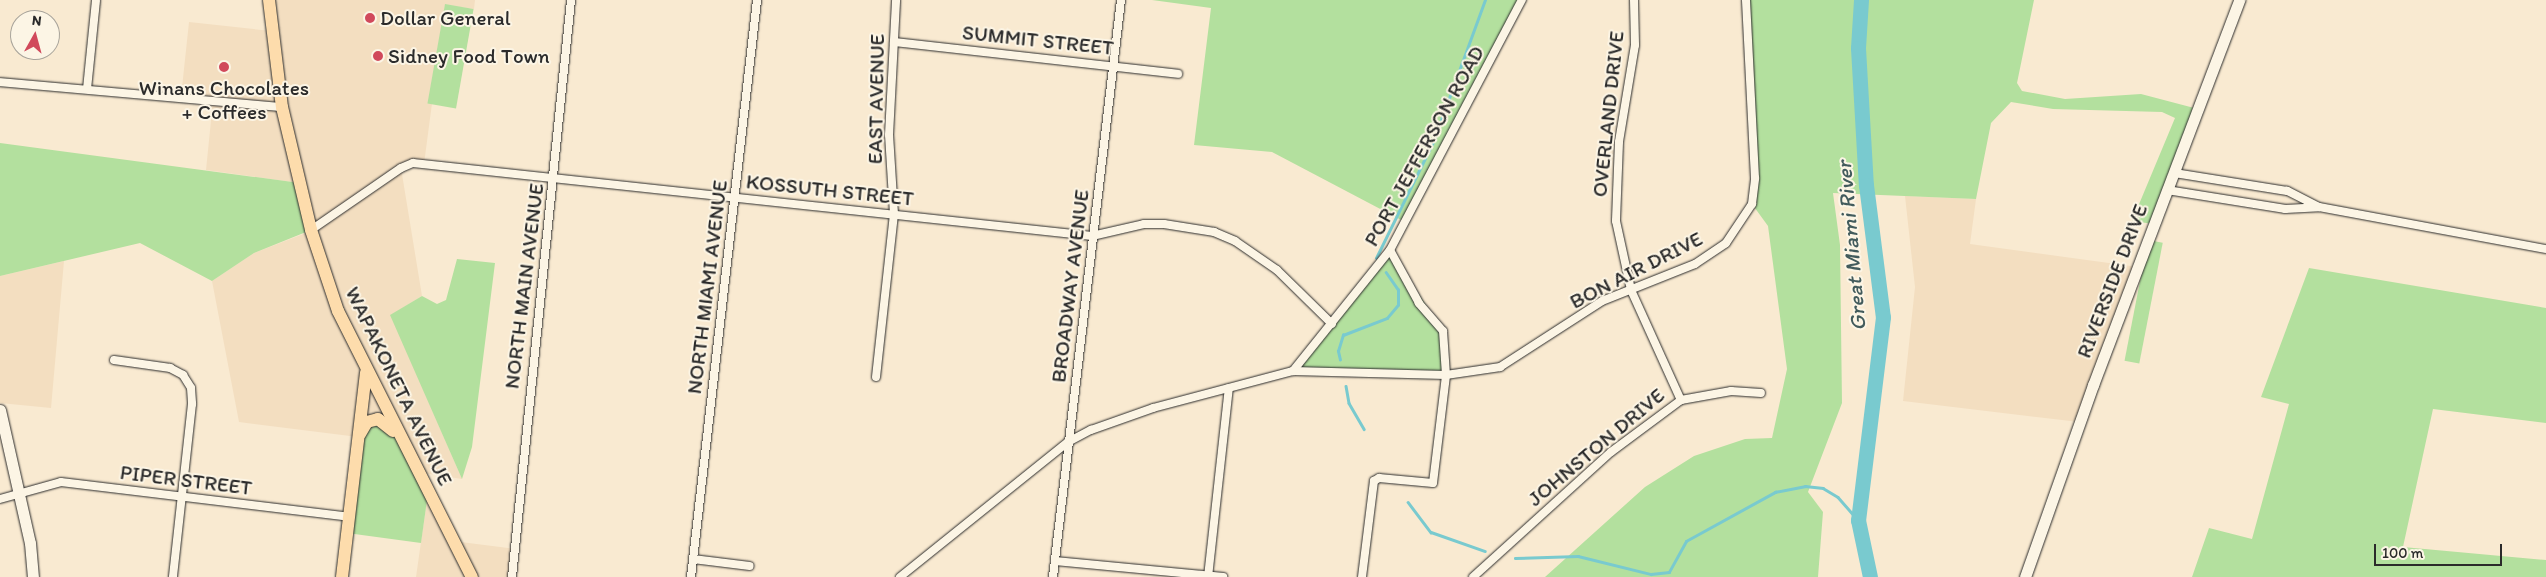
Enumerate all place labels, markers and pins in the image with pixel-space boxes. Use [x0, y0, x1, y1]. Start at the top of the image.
place label: Dollar General [380, 5, 511, 31]
marker: Dollar General [364, 12, 376, 24]
place label: Sidney Food Town [388, 43, 546, 69]
marker: Sidney Food Town [372, 50, 384, 62]
marker: Winans Chocolates + Coffees [218, 61, 230, 73]
place label: Winans Chocolates + Coffees [139, 75, 309, 125]

